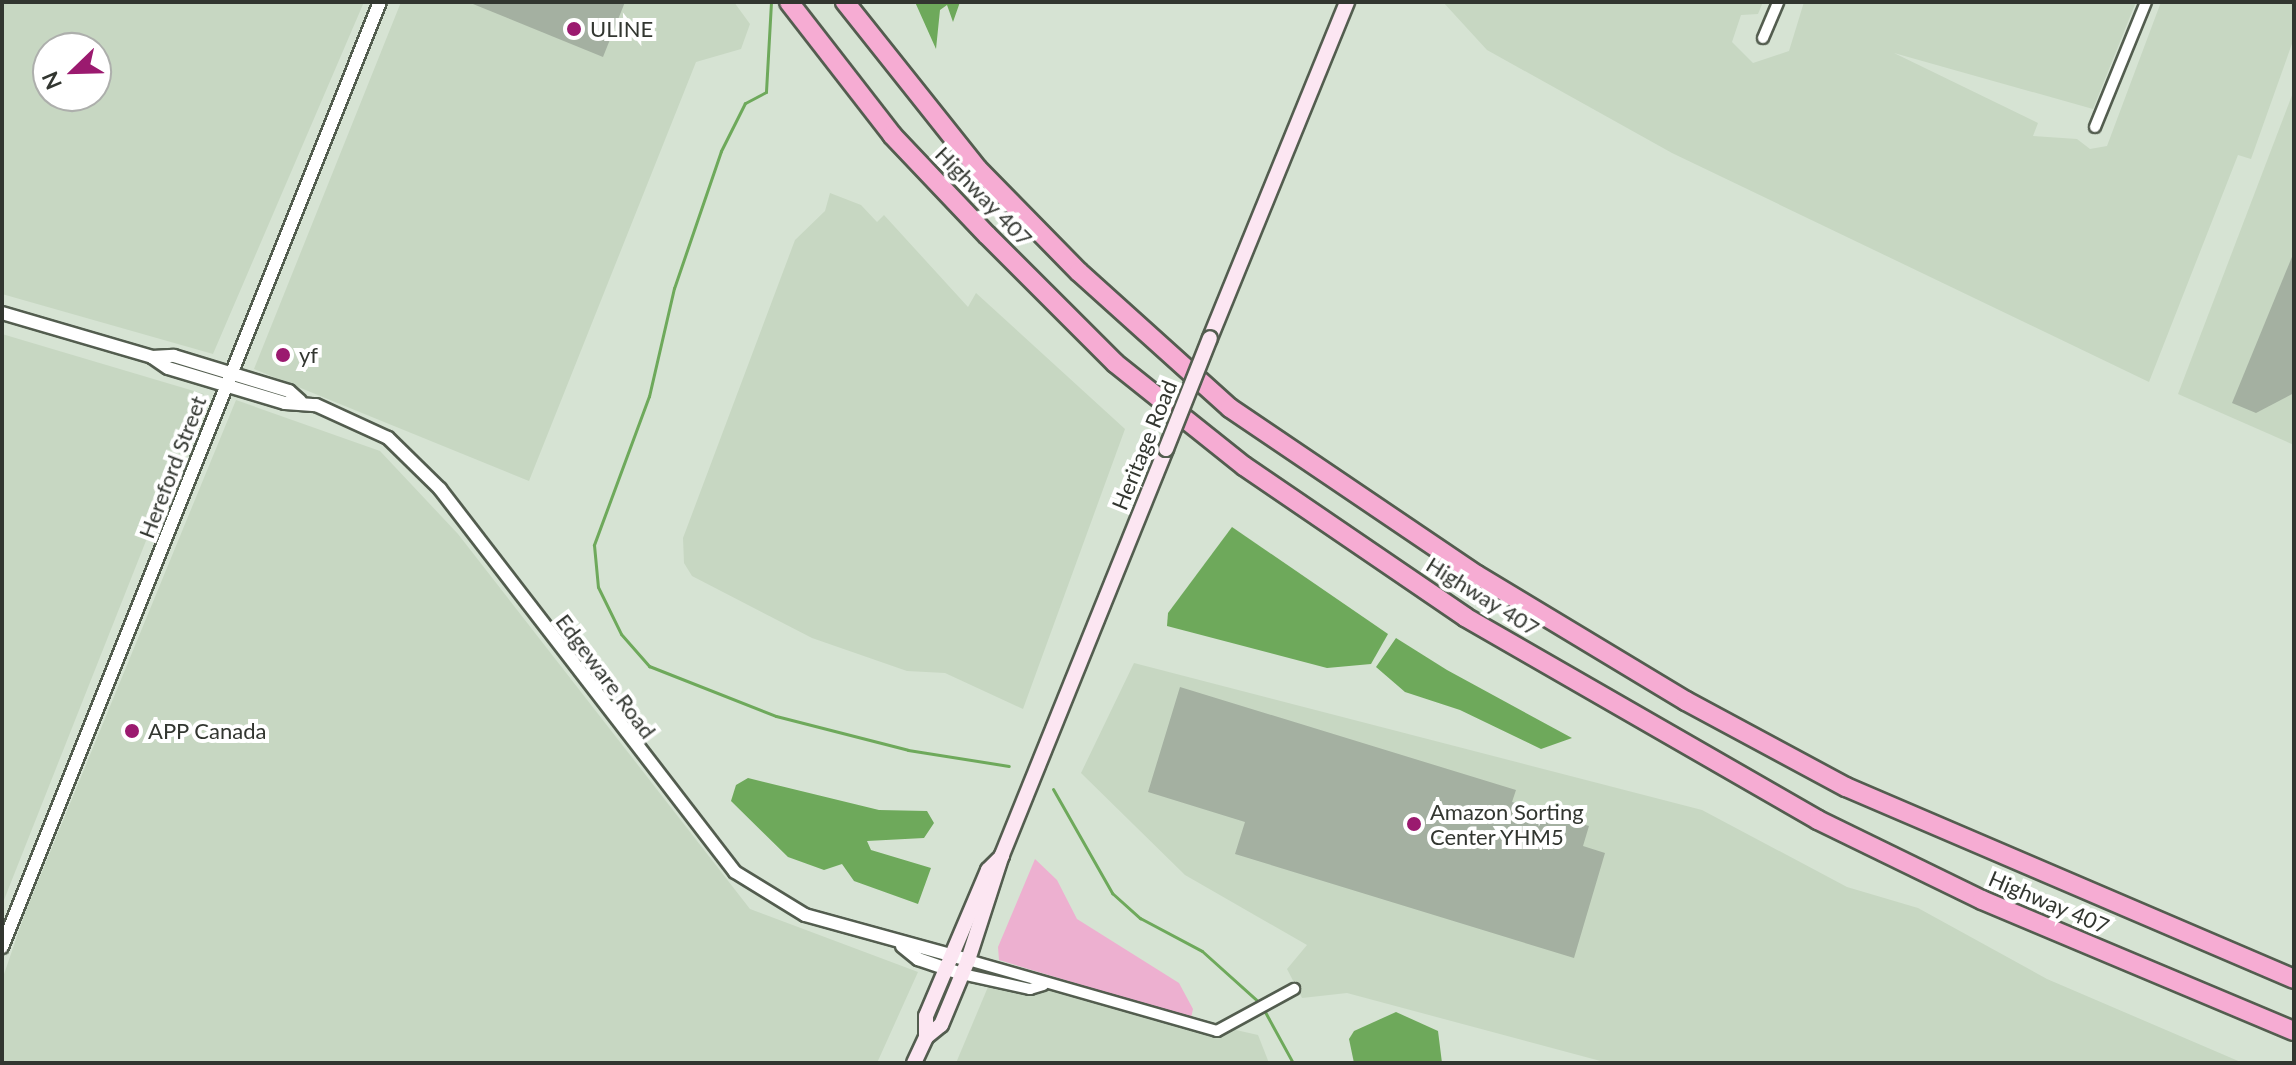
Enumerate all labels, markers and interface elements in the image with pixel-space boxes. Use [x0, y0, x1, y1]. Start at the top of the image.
place label: ULINE [590, 16, 653, 42]
marker: ULINE [565, 20, 583, 38]
north arrow [32, 32, 112, 112]
text: N [36, 68, 67, 94]
street label: Highway 407 [930, 141, 1038, 251]
place label: yf [299, 342, 318, 368]
marker: yf [274, 346, 292, 364]
street label: Heritage Road [1106, 376, 1182, 514]
street label: Hereford Street [133, 392, 211, 542]
street label: Highway 407 [1421, 551, 1545, 641]
street label: Edgeware Road [551, 609, 661, 743]
place label: APP Canada [148, 718, 267, 744]
marker: APP Canada [123, 722, 141, 740]
place label: Amazon Sorting Center YHM5 [1430, 798, 1584, 850]
marker: Amazon Sorting Center YHM5 [1405, 815, 1423, 833]
street label: Highway 407 [1985, 865, 2113, 939]

